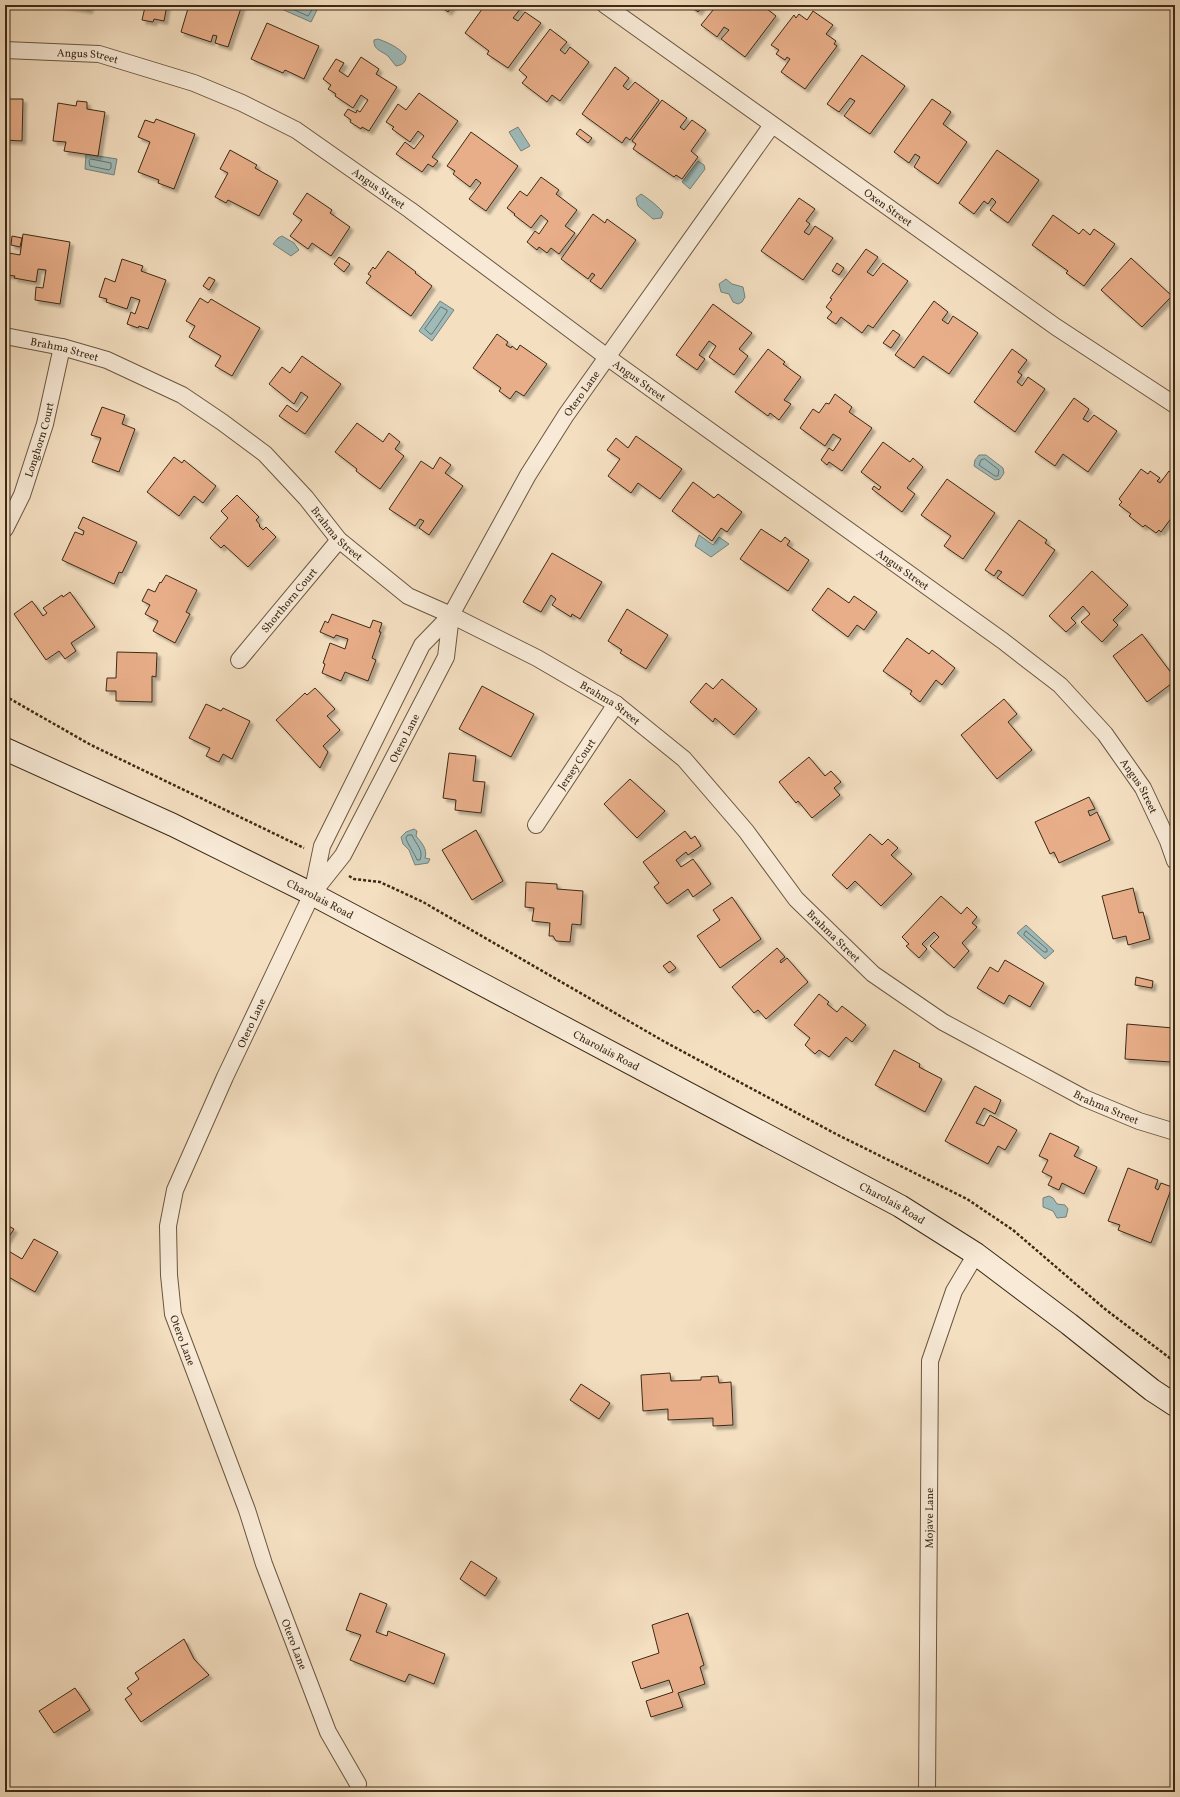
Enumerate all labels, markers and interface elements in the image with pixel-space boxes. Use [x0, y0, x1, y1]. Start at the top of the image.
street label: Angus Street [57, 46, 120, 68]
street label: Angus Street [348, 165, 408, 213]
street label: Oxen Street [860, 186, 915, 231]
street label: Brahma Street [29, 335, 100, 366]
street label: Angus Street [609, 357, 668, 406]
street label: Otero Lane [561, 368, 604, 420]
street label: Longhorn Court [22, 401, 59, 480]
street label: Brahma Street [307, 504, 365, 565]
street label: Angus Street [872, 546, 932, 595]
street label: Shorthorn Court [259, 565, 322, 637]
street label: Brahma Street [577, 678, 643, 730]
street label: Otero Lane [387, 712, 424, 766]
street label: Jersey Court [555, 736, 600, 794]
street label: Angus Street [1116, 756, 1160, 817]
street label: Charolais Road [284, 876, 356, 924]
street label: Brahma Street [802, 907, 863, 967]
street label: Otero Lane [234, 996, 270, 1051]
street label: Charolais Road [570, 1028, 642, 1075]
street label: Brahma Street [1070, 1088, 1141, 1129]
street label: Charolais Road [856, 1180, 927, 1229]
street label: Otero Lane [165, 1313, 198, 1368]
street label: Mojave Lane [923, 1488, 938, 1548]
street label: Otero Lane [277, 1617, 310, 1672]

